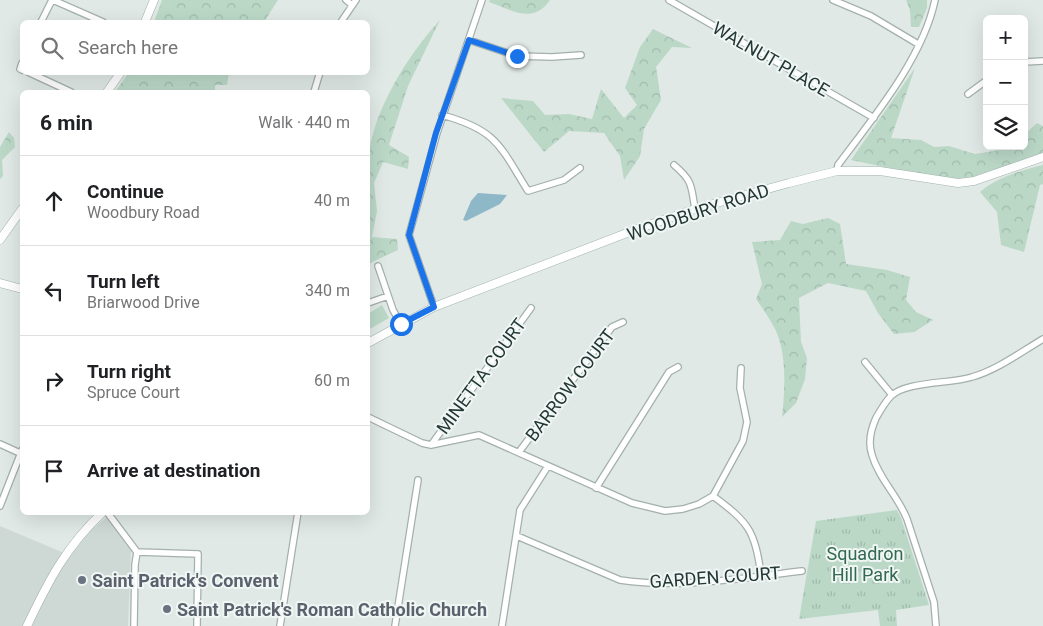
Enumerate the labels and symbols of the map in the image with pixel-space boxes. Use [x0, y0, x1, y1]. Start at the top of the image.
street label: WALNUT PLACE [709, 17, 833, 101]
route end [506, 45, 529, 68]
street label: WOODBURY ROAD [624, 179, 772, 245]
route start [390, 313, 413, 336]
street label: MINETTA COURT [432, 314, 530, 438]
street label: BARROW COURT [521, 325, 619, 445]
park label: Squadron Hill Park [827, 543, 903, 585]
street label: GARDEN COURT [649, 562, 782, 592]
place label: Saint Patrick's Convent [92, 570, 279, 591]
marker: Saint Patrick's Convent [76, 574, 88, 586]
place label: Saint Patrick's Roman Catholic Church [177, 599, 487, 620]
marker: Saint Patrick's Roman Catholic Church [161, 603, 173, 615]

